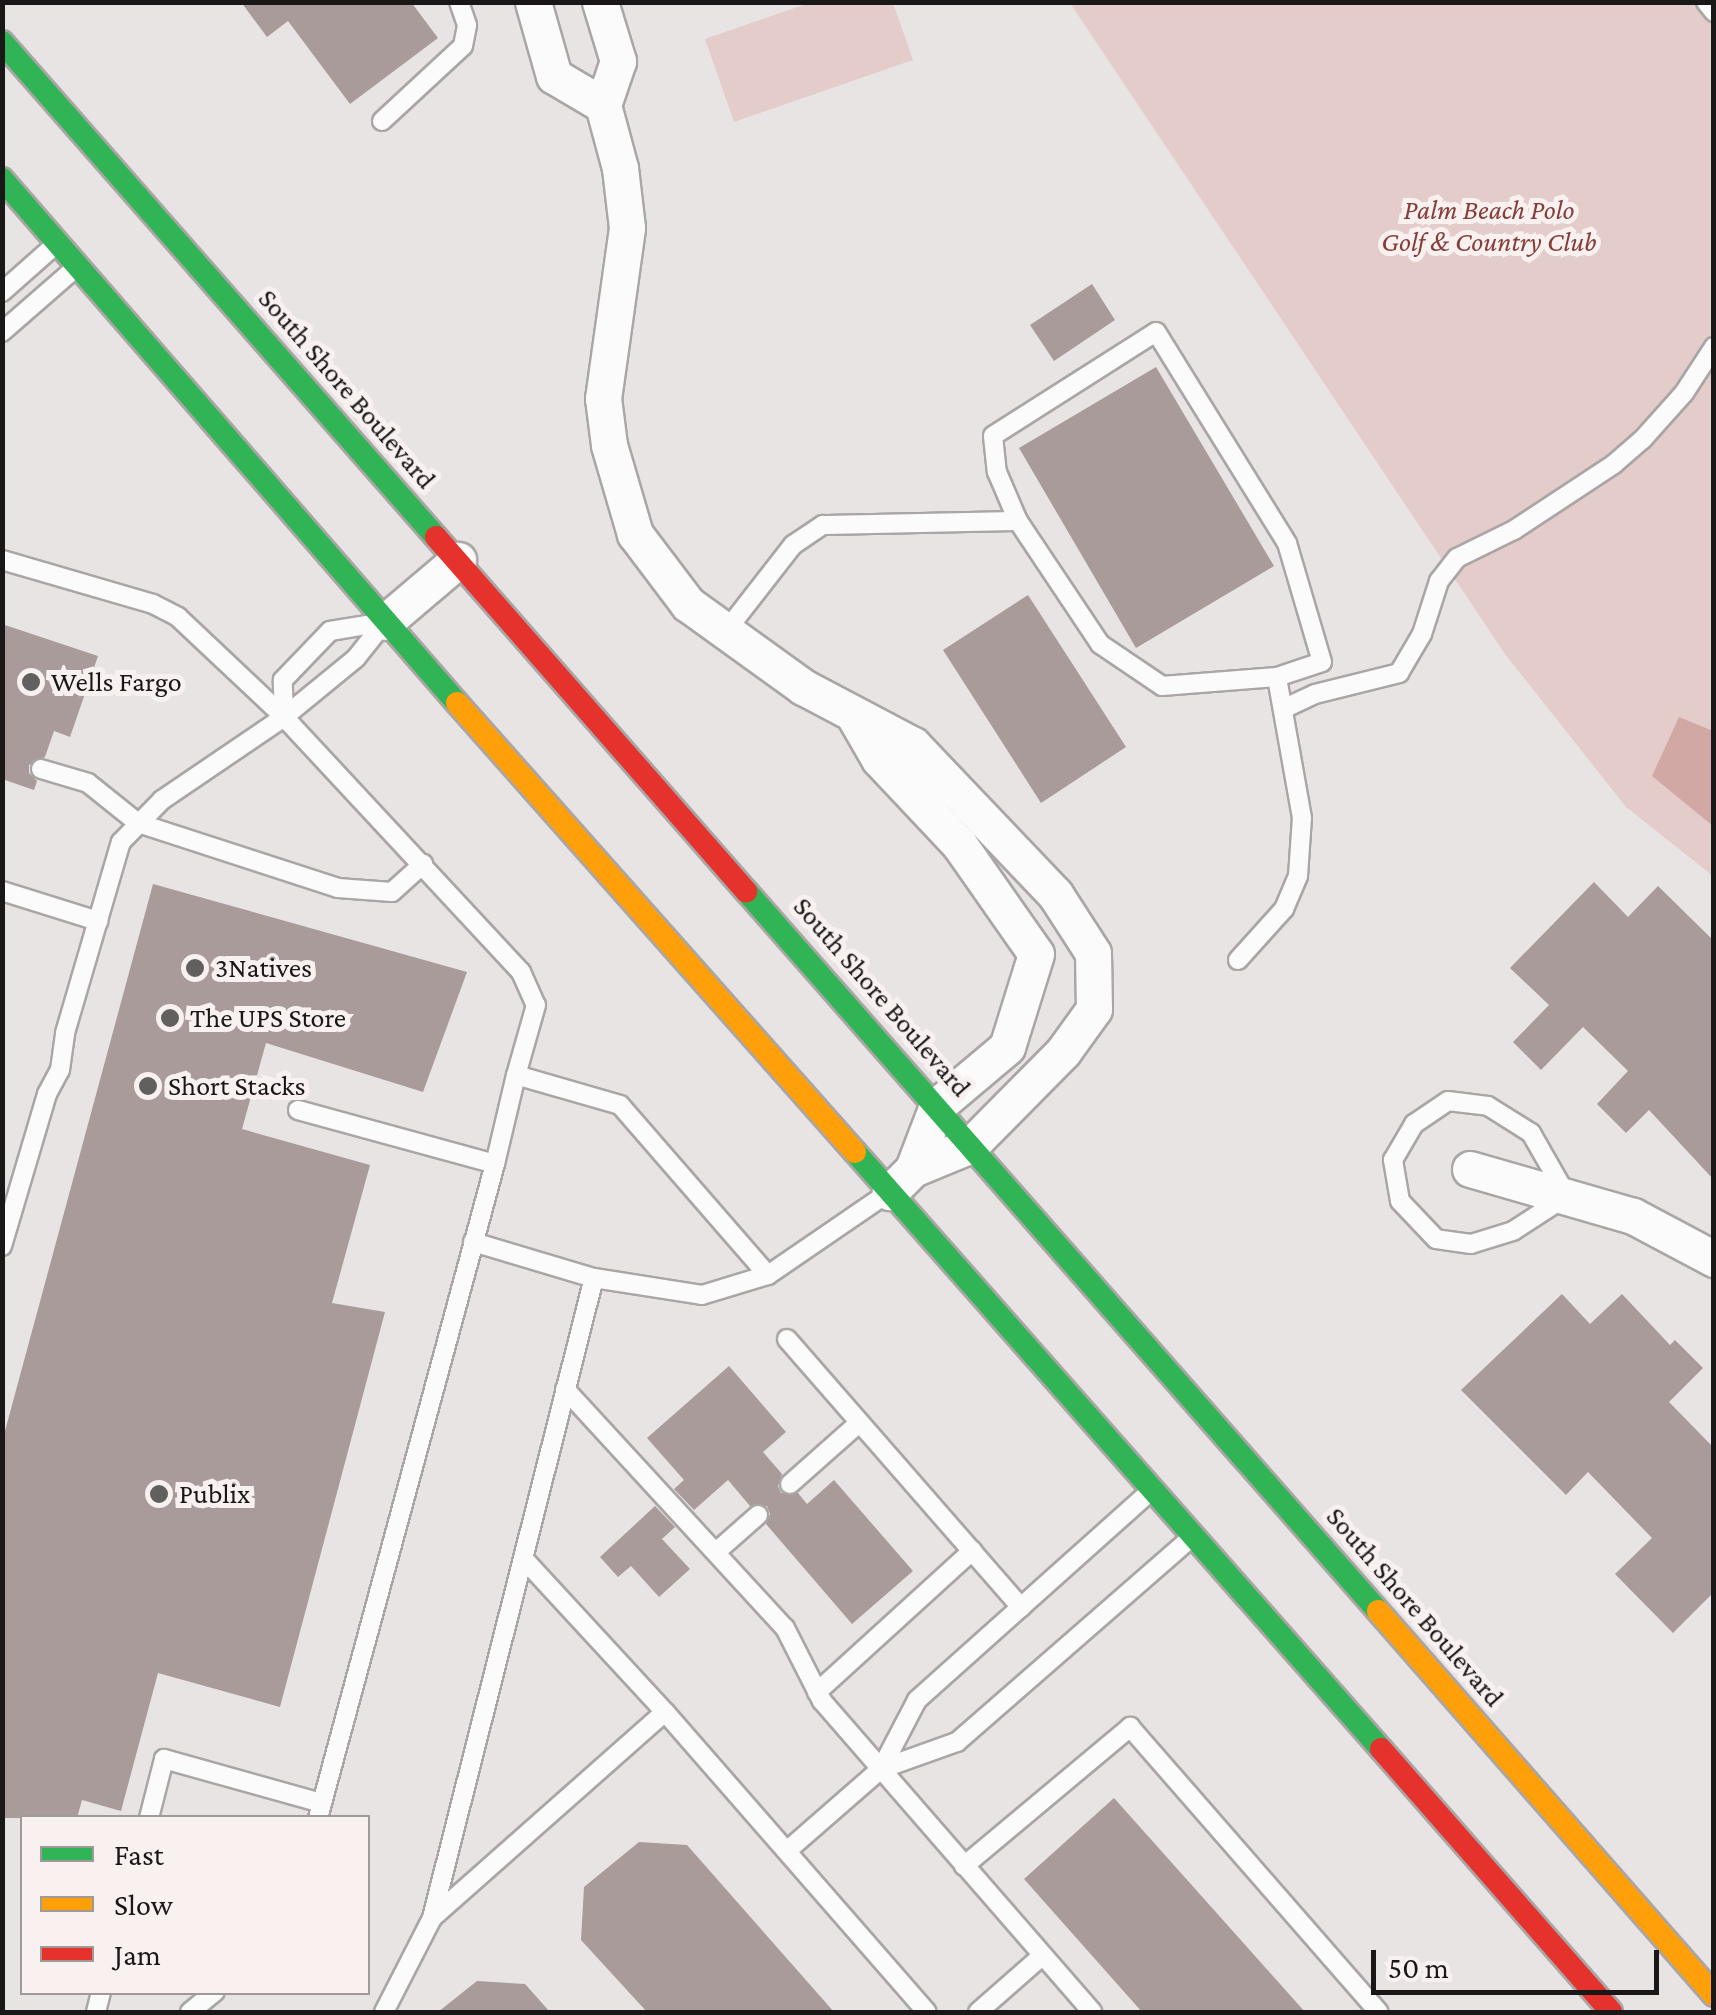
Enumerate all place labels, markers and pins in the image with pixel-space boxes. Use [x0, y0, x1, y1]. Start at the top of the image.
place label: Wells Fargo [51, 665, 182, 699]
marker: Wells Fargo [20, 671, 42, 693]
place label: 3Natives [215, 951, 312, 985]
marker: 3Natives [184, 957, 206, 979]
place label: The UPS Store [190, 1001, 346, 1035]
marker: The UPS Store [159, 1007, 181, 1029]
place label: Short Stacks [168, 1069, 305, 1103]
marker: Short Stacks [137, 1075, 159, 1097]
place label: Publix [179, 1477, 250, 1511]
marker: Publix [148, 1483, 170, 1505]

